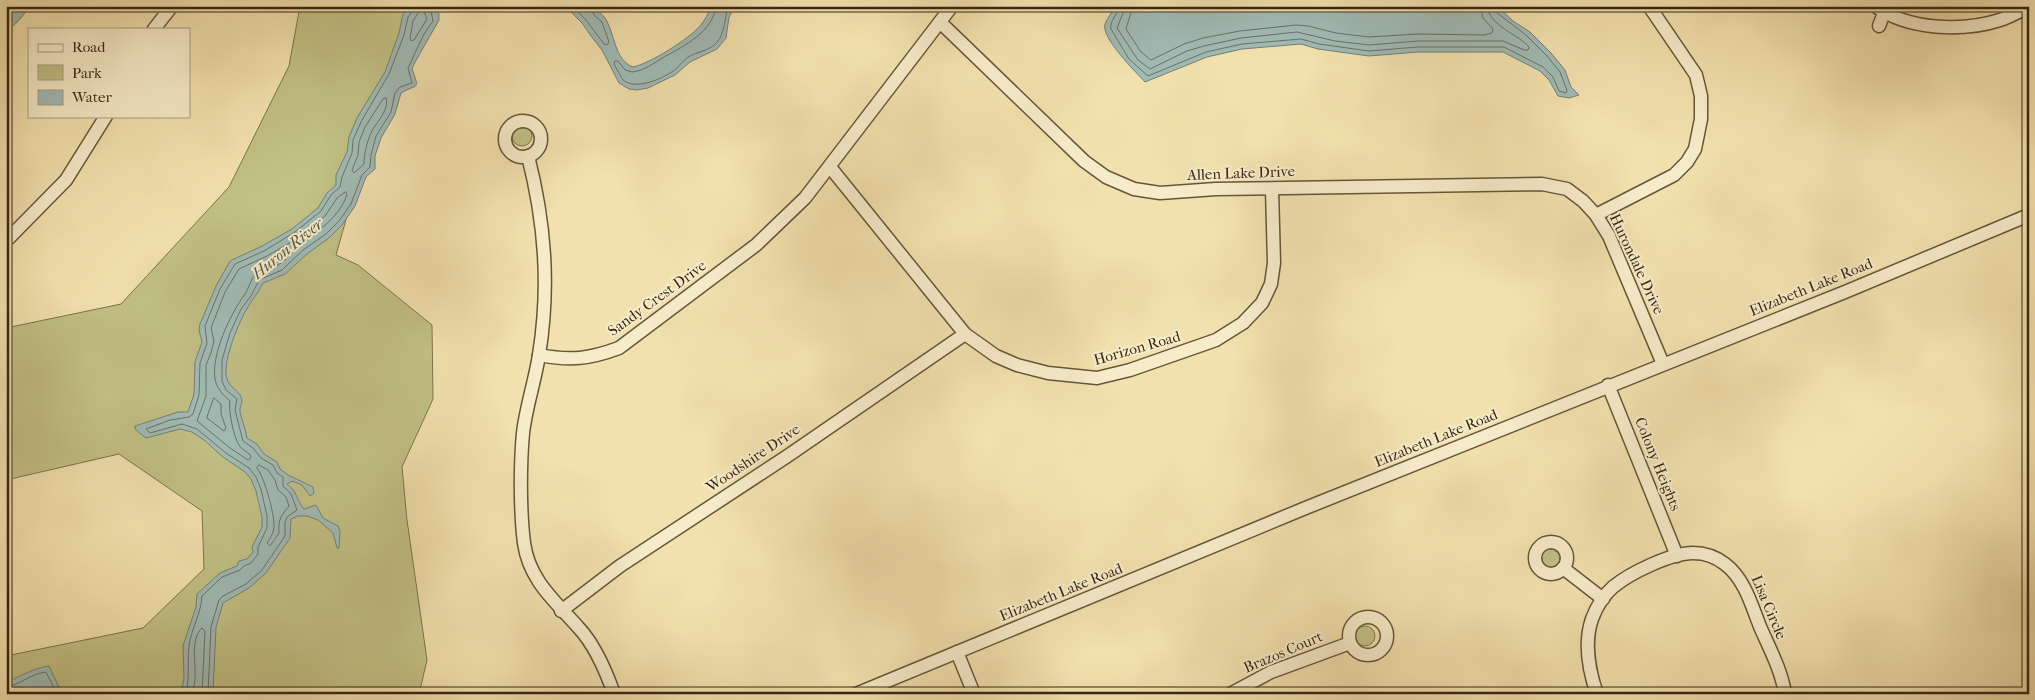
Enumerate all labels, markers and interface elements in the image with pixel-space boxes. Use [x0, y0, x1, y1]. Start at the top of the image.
legend [28, 28, 190, 118]
text: Road [72, 38, 106, 56]
text: Park [72, 64, 102, 82]
text: Water [71, 88, 112, 106]
street label: Allen Lake Drive [1186, 162, 1296, 184]
street label: Hurondale Drive [1606, 211, 1668, 318]
water label: Huron River [247, 213, 328, 283]
street label: Elizabeth Lake Road [1747, 254, 1876, 320]
street label: Sandy Crest Drive [604, 256, 710, 340]
street label: Horizon Road [1092, 327, 1183, 369]
street label: Elizabeth Lake Road [1372, 405, 1501, 471]
street label: Colony Heights [1631, 415, 1685, 514]
street label: Woodshire Drive [702, 420, 804, 497]
street label: Elizabeth Lake Road [997, 559, 1126, 625]
street label: Lisa Circle [1747, 572, 1791, 642]
street label: Brazos Court [1241, 627, 1326, 677]

